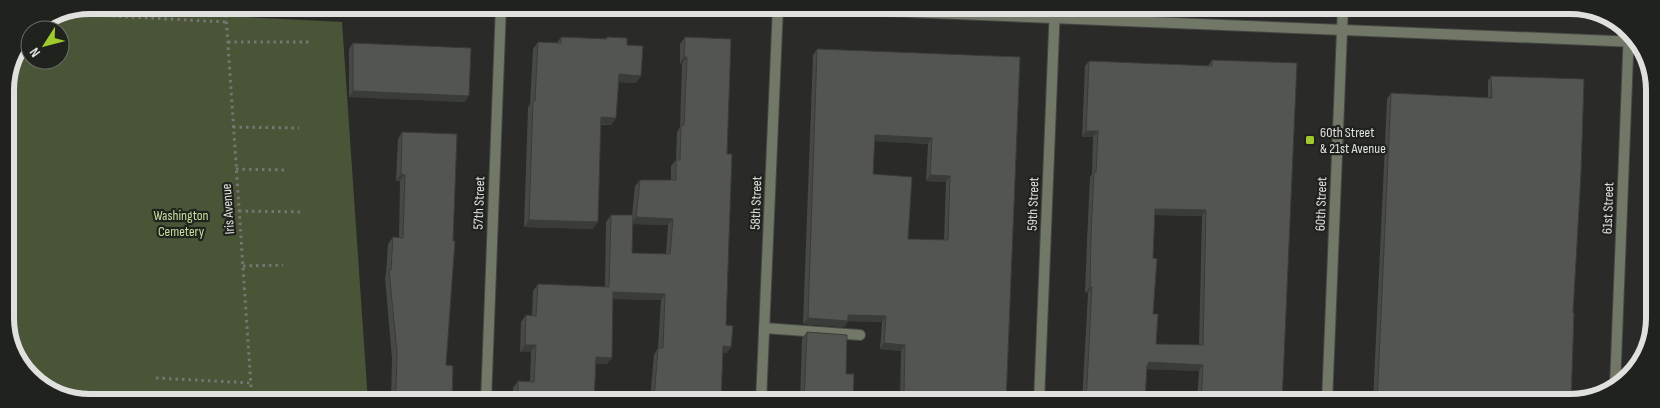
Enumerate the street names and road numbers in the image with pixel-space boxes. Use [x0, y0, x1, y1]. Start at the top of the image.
street label: 57th Street [470, 176, 488, 230]
street label: 58th Street [747, 176, 765, 230]
street label: 59th Street [1024, 177, 1042, 231]
street label: 60th Street [1312, 177, 1330, 231]
street label: 61st Street [1599, 182, 1617, 234]
street label: Iris Avenue [218, 183, 238, 235]

